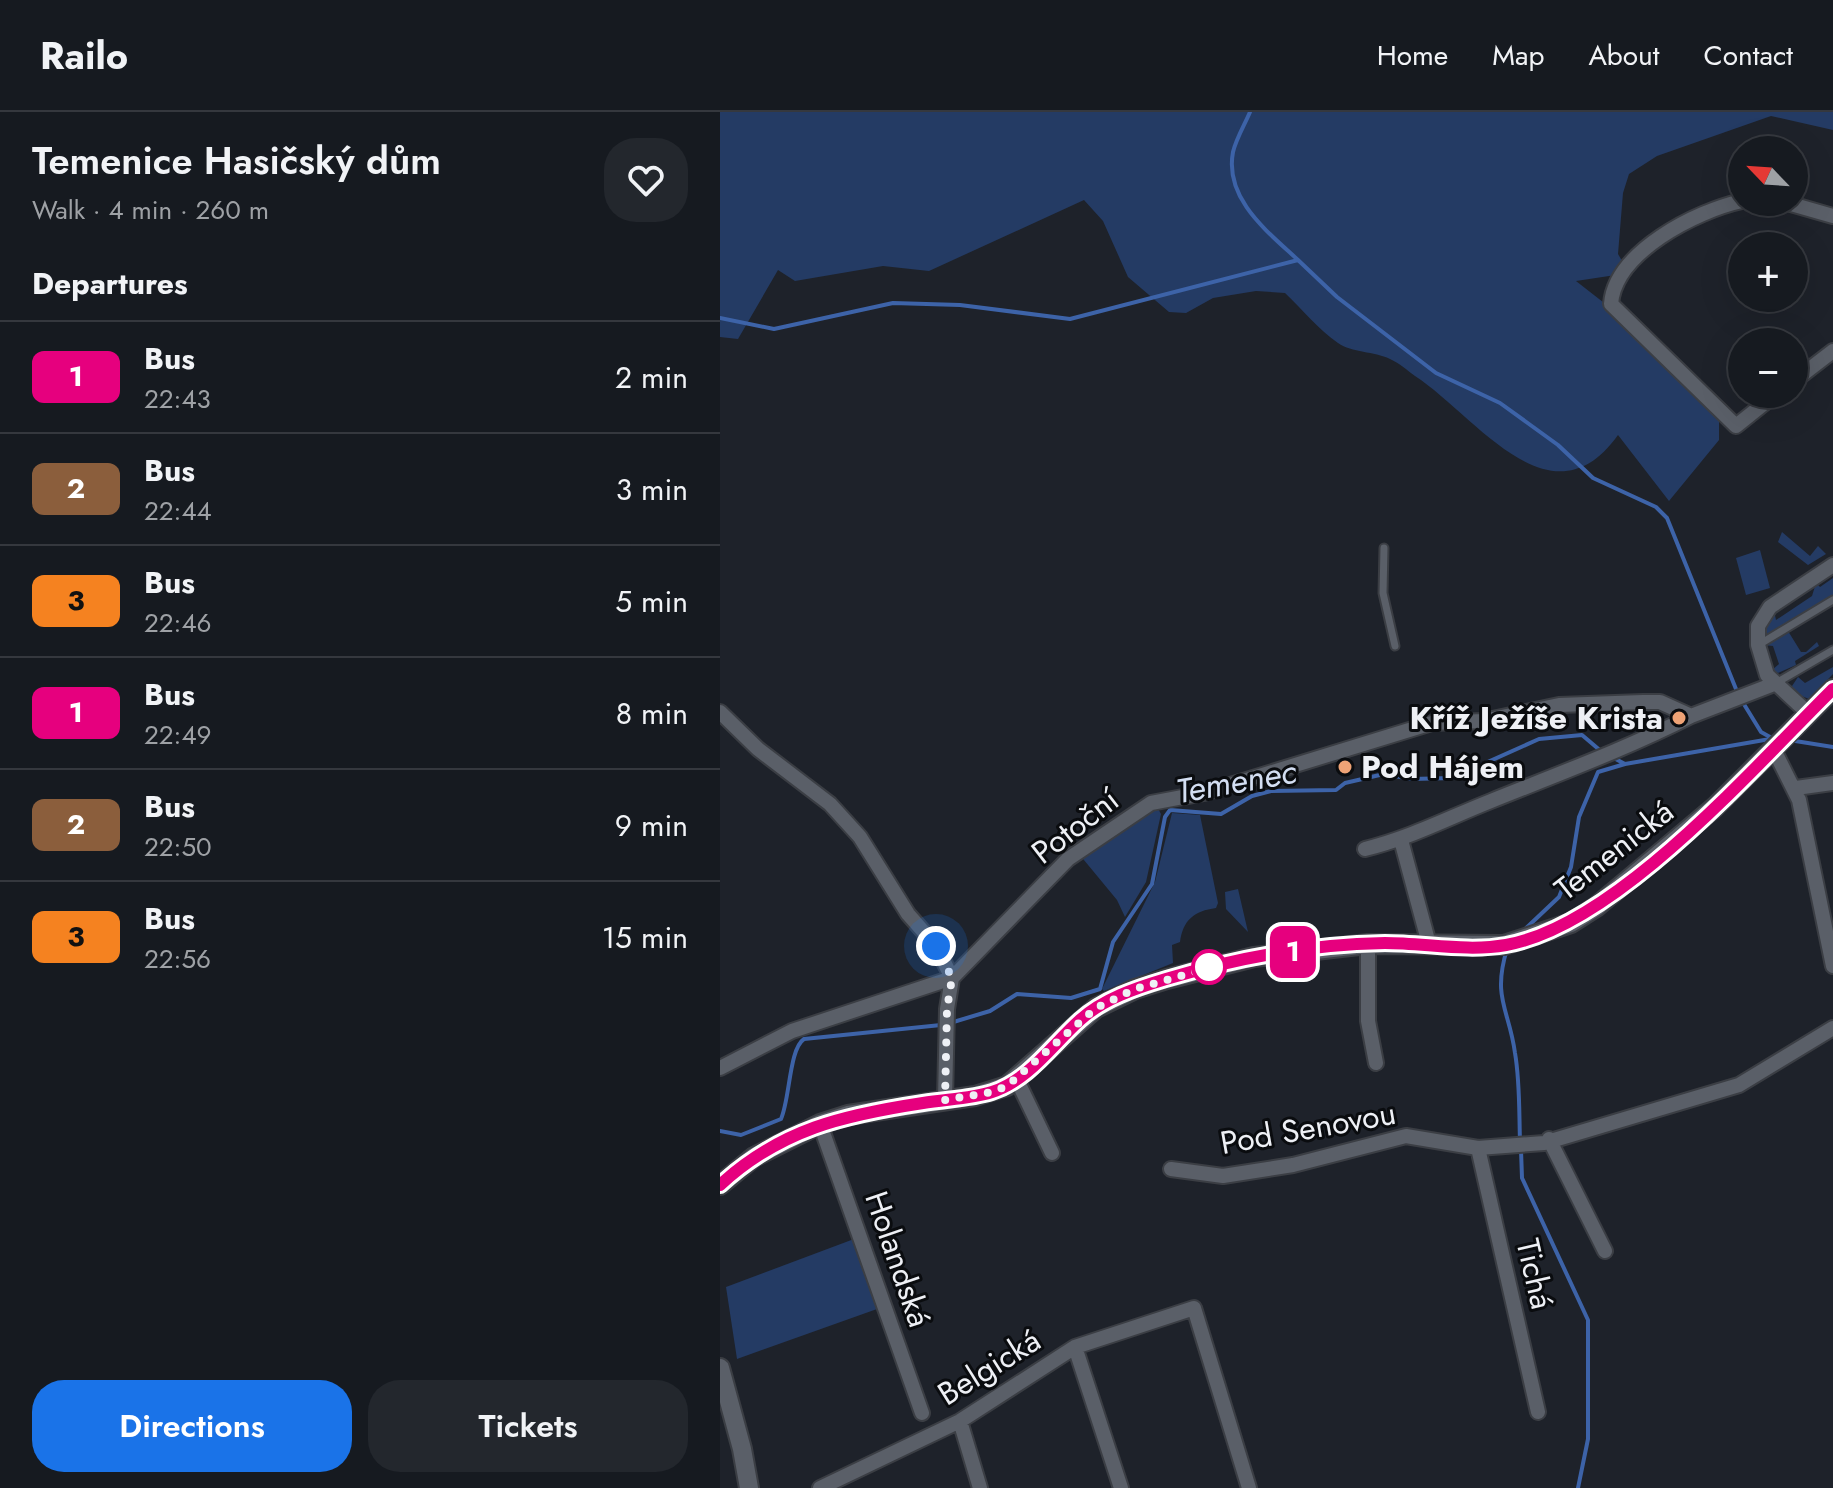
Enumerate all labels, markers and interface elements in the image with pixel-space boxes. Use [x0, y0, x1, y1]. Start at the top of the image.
text: Railo [40, 28, 128, 83]
text: Home [1377, 35, 1448, 76]
text: Map [1492, 35, 1544, 76]
text: About [1588, 35, 1660, 76]
text: Contact [1704, 35, 1793, 76]
text: Temenice Hasičský dům [32, 133, 441, 188]
north arrow [1728, 136, 1808, 216]
map controls [1728, 136, 1808, 408]
button: heart [604, 138, 688, 222]
text: Walk · 4 min · 260 m [32, 191, 269, 229]
button: + [1728, 232, 1808, 312]
text: Departures [32, 262, 188, 305]
button: − [1728, 328, 1808, 408]
text: Bus [144, 337, 195, 380]
text: 1 [69, 356, 83, 397]
text: 2 min [615, 356, 688, 399]
text: 22:43 [144, 380, 211, 418]
text: Bus [144, 449, 195, 492]
text: 2 [67, 468, 85, 509]
text: 3 min [616, 468, 688, 511]
text: 22:44 [144, 492, 212, 530]
text: Bus [144, 561, 195, 604]
text: 3 [67, 580, 85, 621]
text: 5 min [615, 580, 688, 623]
text: 22:46 [144, 604, 212, 642]
text: Bus [144, 673, 195, 716]
text: 1 [69, 692, 83, 733]
text: 8 min [616, 692, 688, 735]
place label: Kříž Ježíše Krista [1409, 695, 1663, 741]
marker: Kříž Ježíše Krista [1670, 709, 1688, 727]
text: 22:49 [144, 716, 212, 754]
place label: Pod Hájem [1361, 744, 1524, 790]
water label: Temenec [1172, 747, 1301, 816]
marker: Pod Hájem [1336, 758, 1354, 776]
street label: Potoční [1022, 776, 1130, 875]
text: Bus [144, 785, 195, 828]
street label: Temenická [1545, 789, 1683, 911]
text: 2 [67, 804, 85, 845]
text: 9 min [615, 804, 688, 847]
text: 22:50 [144, 828, 212, 866]
text: Bus [144, 897, 195, 940]
text: 3 [67, 916, 85, 957]
text: 15 min [602, 916, 688, 959]
your location [916, 926, 956, 966]
line badge: 1 [1267, 926, 1319, 978]
text: 1 [1286, 931, 1300, 972]
text: 22:56 [144, 940, 211, 978]
unlabelled marker [1192, 950, 1226, 984]
street label: Pod Senovou [1217, 1090, 1399, 1166]
street label: Holandská [853, 1185, 943, 1333]
street label: Tichá [1505, 1234, 1565, 1314]
street label: Belgická [929, 1318, 1049, 1416]
button: Directions [32, 1380, 352, 1472]
button: Tickets [368, 1380, 688, 1472]

